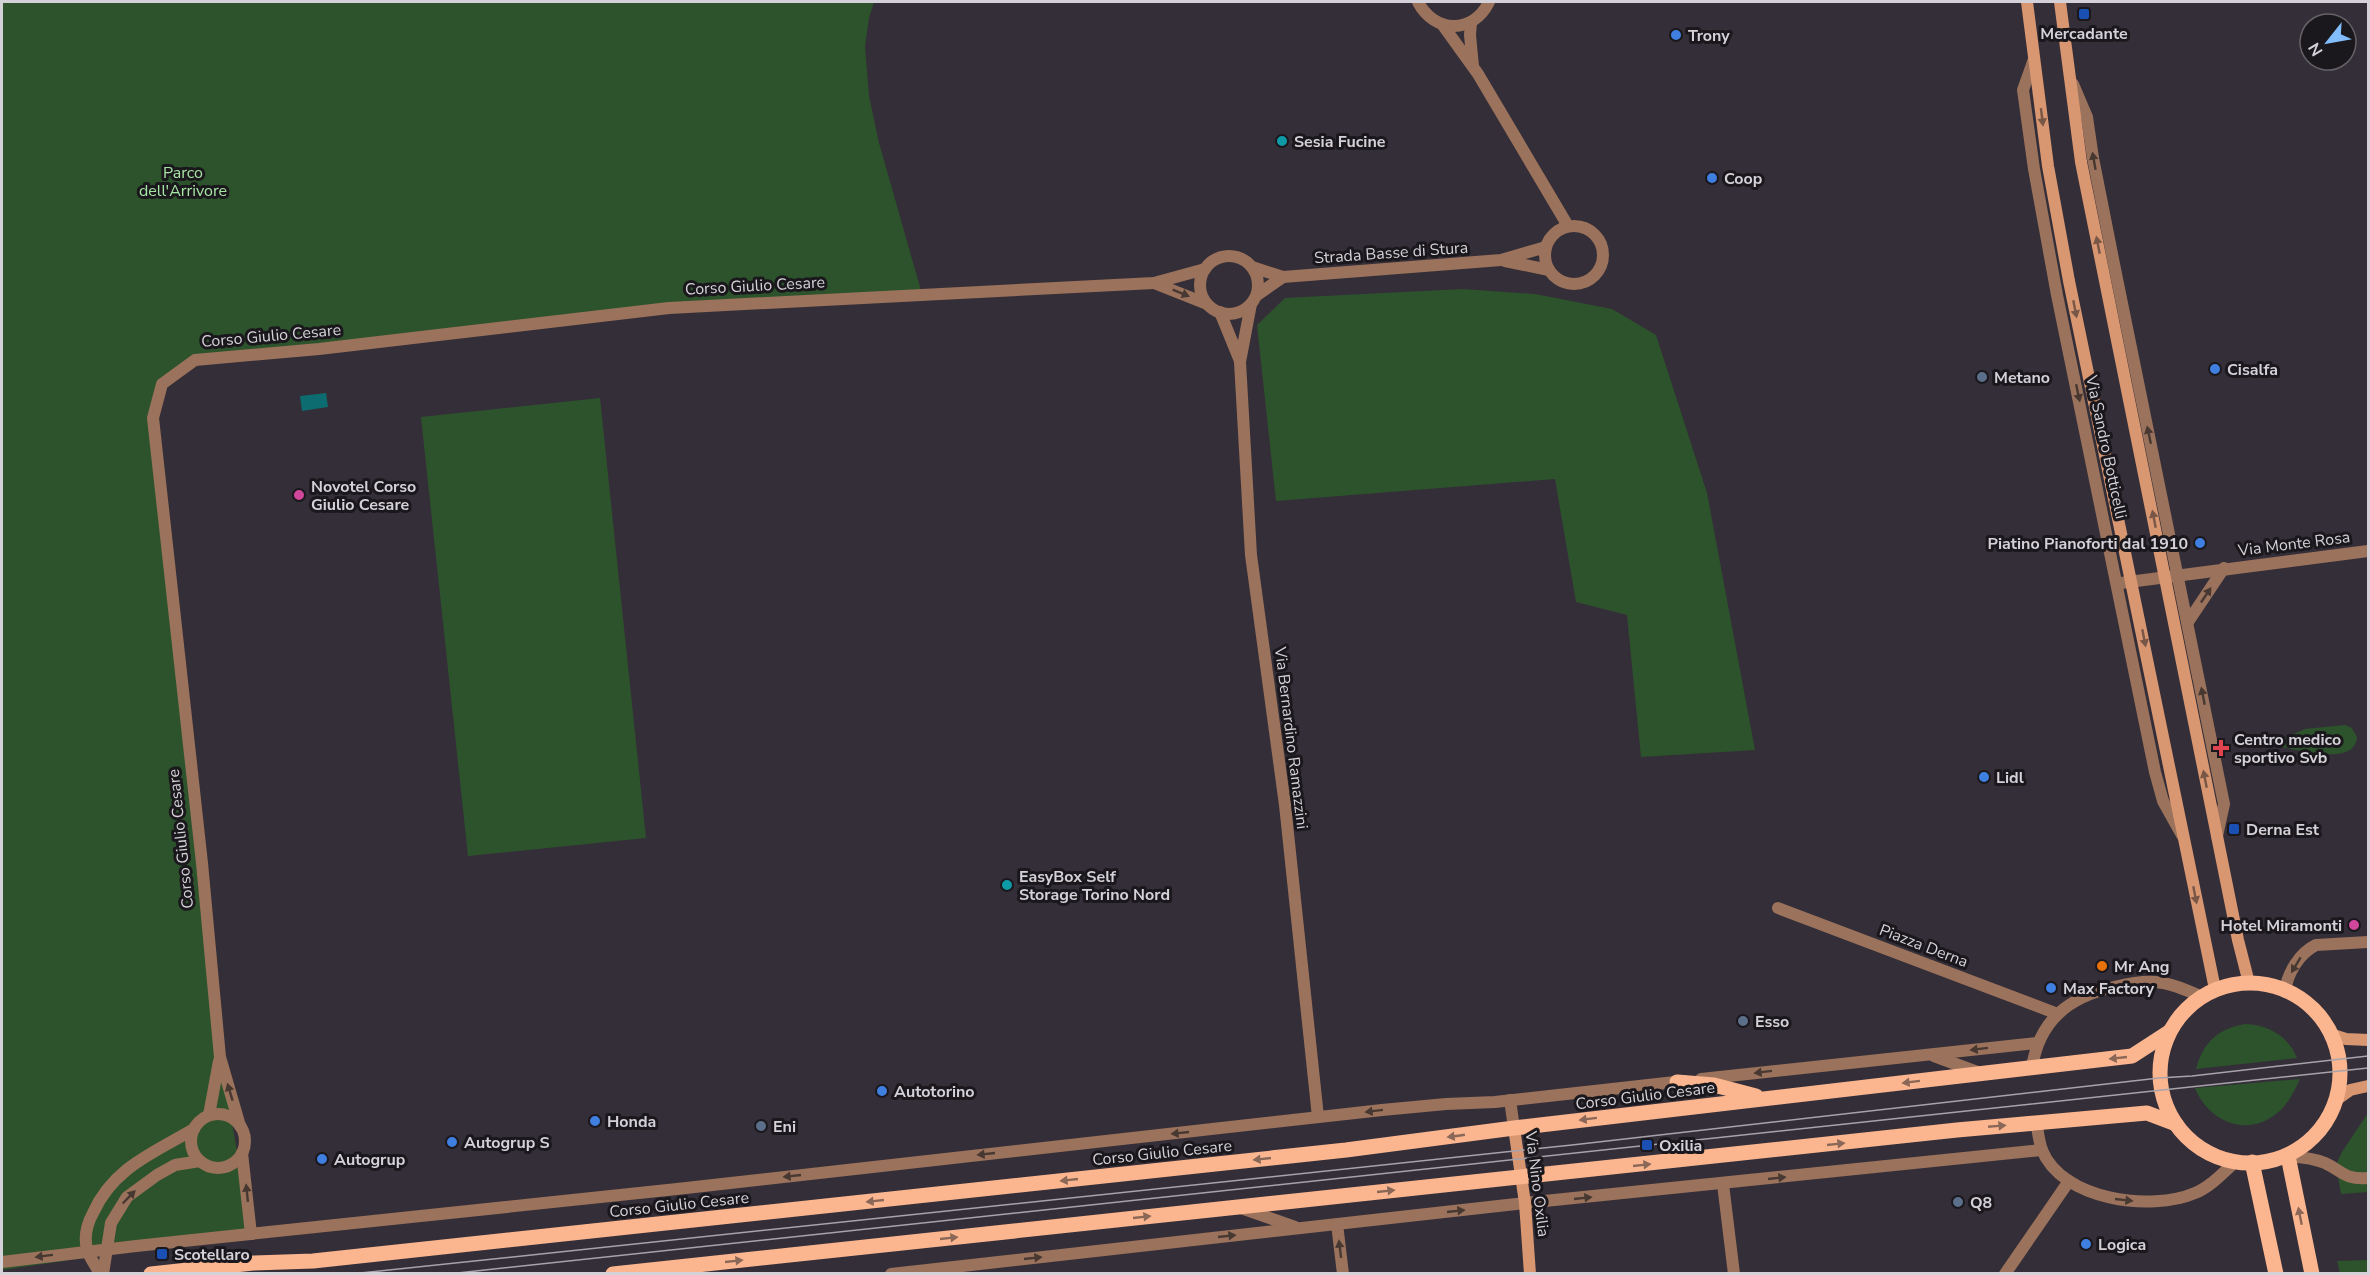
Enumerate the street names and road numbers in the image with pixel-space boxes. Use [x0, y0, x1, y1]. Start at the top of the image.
street label: Strada Basse di Stura [1313, 237, 1469, 269]
street label: Corso Giulio Cesare [684, 271, 826, 301]
street label: Corso Giulio Cesare [200, 319, 342, 353]
street label: Via Sandro Botticelli [2080, 373, 2132, 521]
street label: Via Monte Rosa [2236, 526, 2351, 562]
street label: Via Bernardino Ramazzini [1269, 645, 1313, 830]
street label: Corso Giulio Cesare [163, 768, 199, 910]
street label: Piazza Derna [1876, 919, 1971, 973]
street label: Corso Giulio Cesare [1574, 1077, 1716, 1115]
street label: Via Nino Oxilia [1519, 1129, 1554, 1238]
street label: Corso Giulio Cesare [1091, 1135, 1233, 1171]
street label: Corso Giulio Cesare [608, 1187, 750, 1223]

